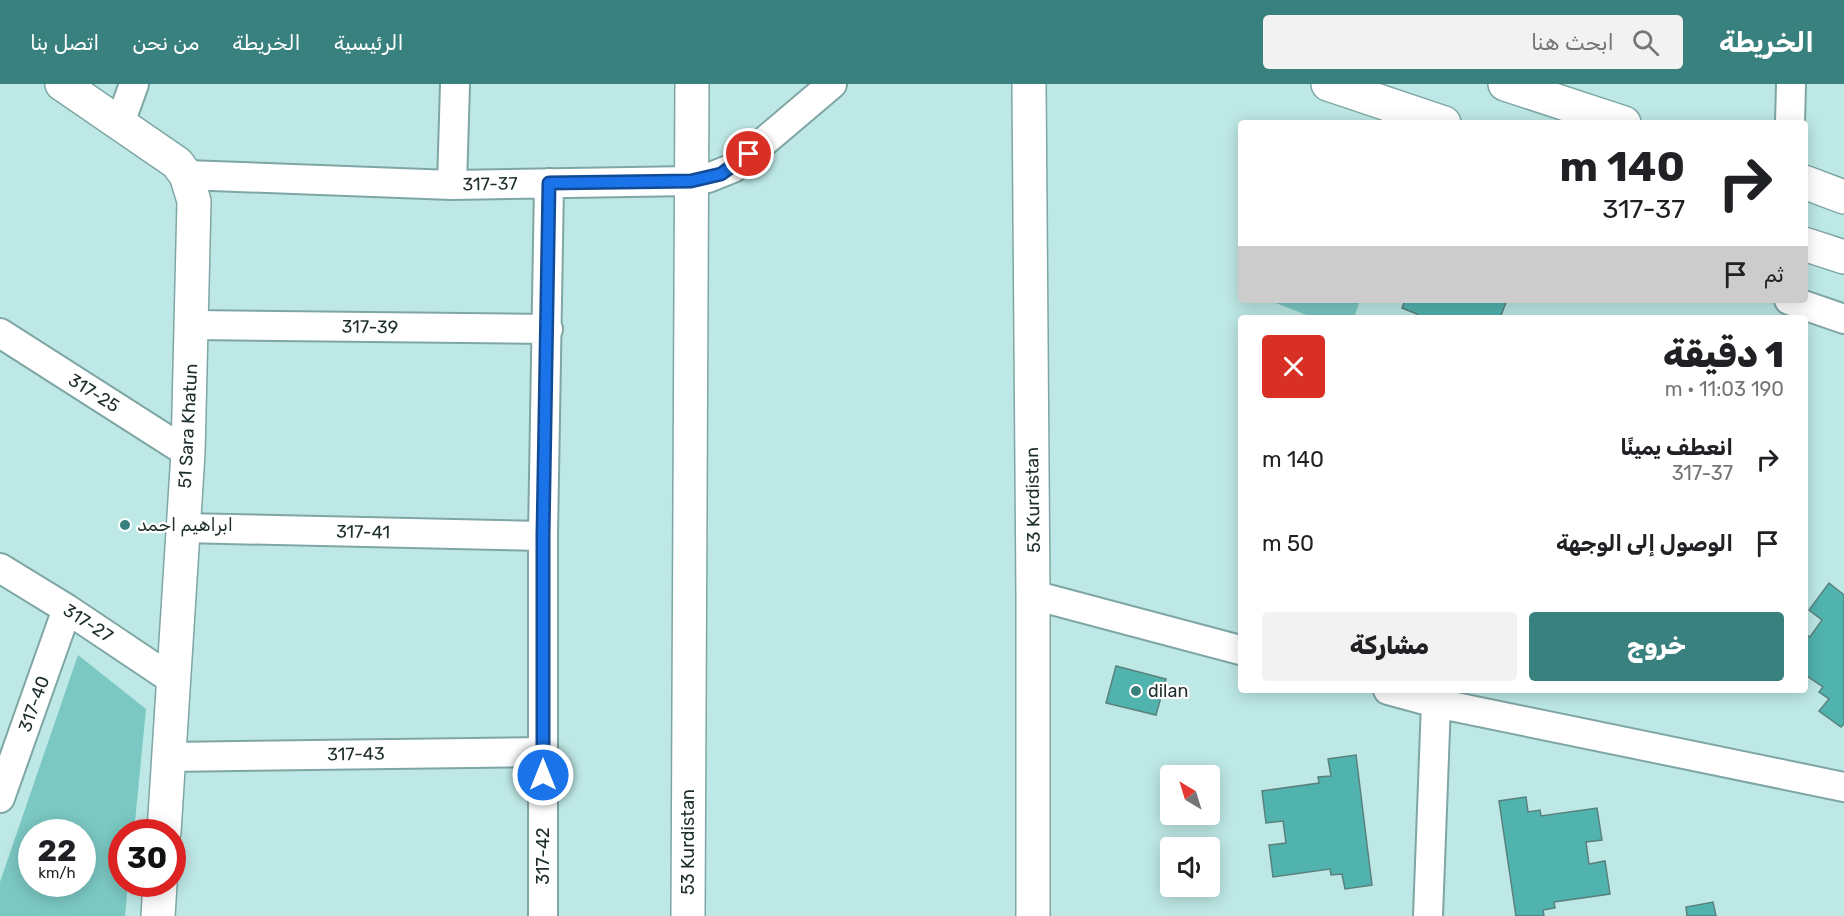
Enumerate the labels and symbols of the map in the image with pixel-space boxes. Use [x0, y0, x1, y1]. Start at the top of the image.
pin [723, 128, 774, 179]
street label: 317-37 [462, 173, 518, 195]
street label: 317-39 [341, 316, 399, 338]
street label: 51 Sara Khatun [174, 363, 202, 489]
street label: 317-25 [64, 369, 124, 417]
street label: 53 Kurdistan [1021, 447, 1045, 553]
place label: ابراهيم احمد [137, 514, 233, 537]
marker: ابراهيم احمد [118, 518, 132, 532]
street label: 317-41 [336, 521, 390, 543]
street label: 317-27 [59, 599, 117, 647]
street label: 317-40 [14, 673, 54, 735]
place label: dilan [1148, 680, 1188, 702]
marker: dilan [1129, 684, 1143, 698]
street label: 317-43 [327, 742, 385, 766]
position arrow [511, 743, 575, 807]
north arrow [1160, 765, 1220, 825]
street label: 53 Kurdistan [677, 789, 699, 895]
speed limit sign: 30 [108, 819, 186, 897]
street label: 317-42 [532, 827, 554, 885]

